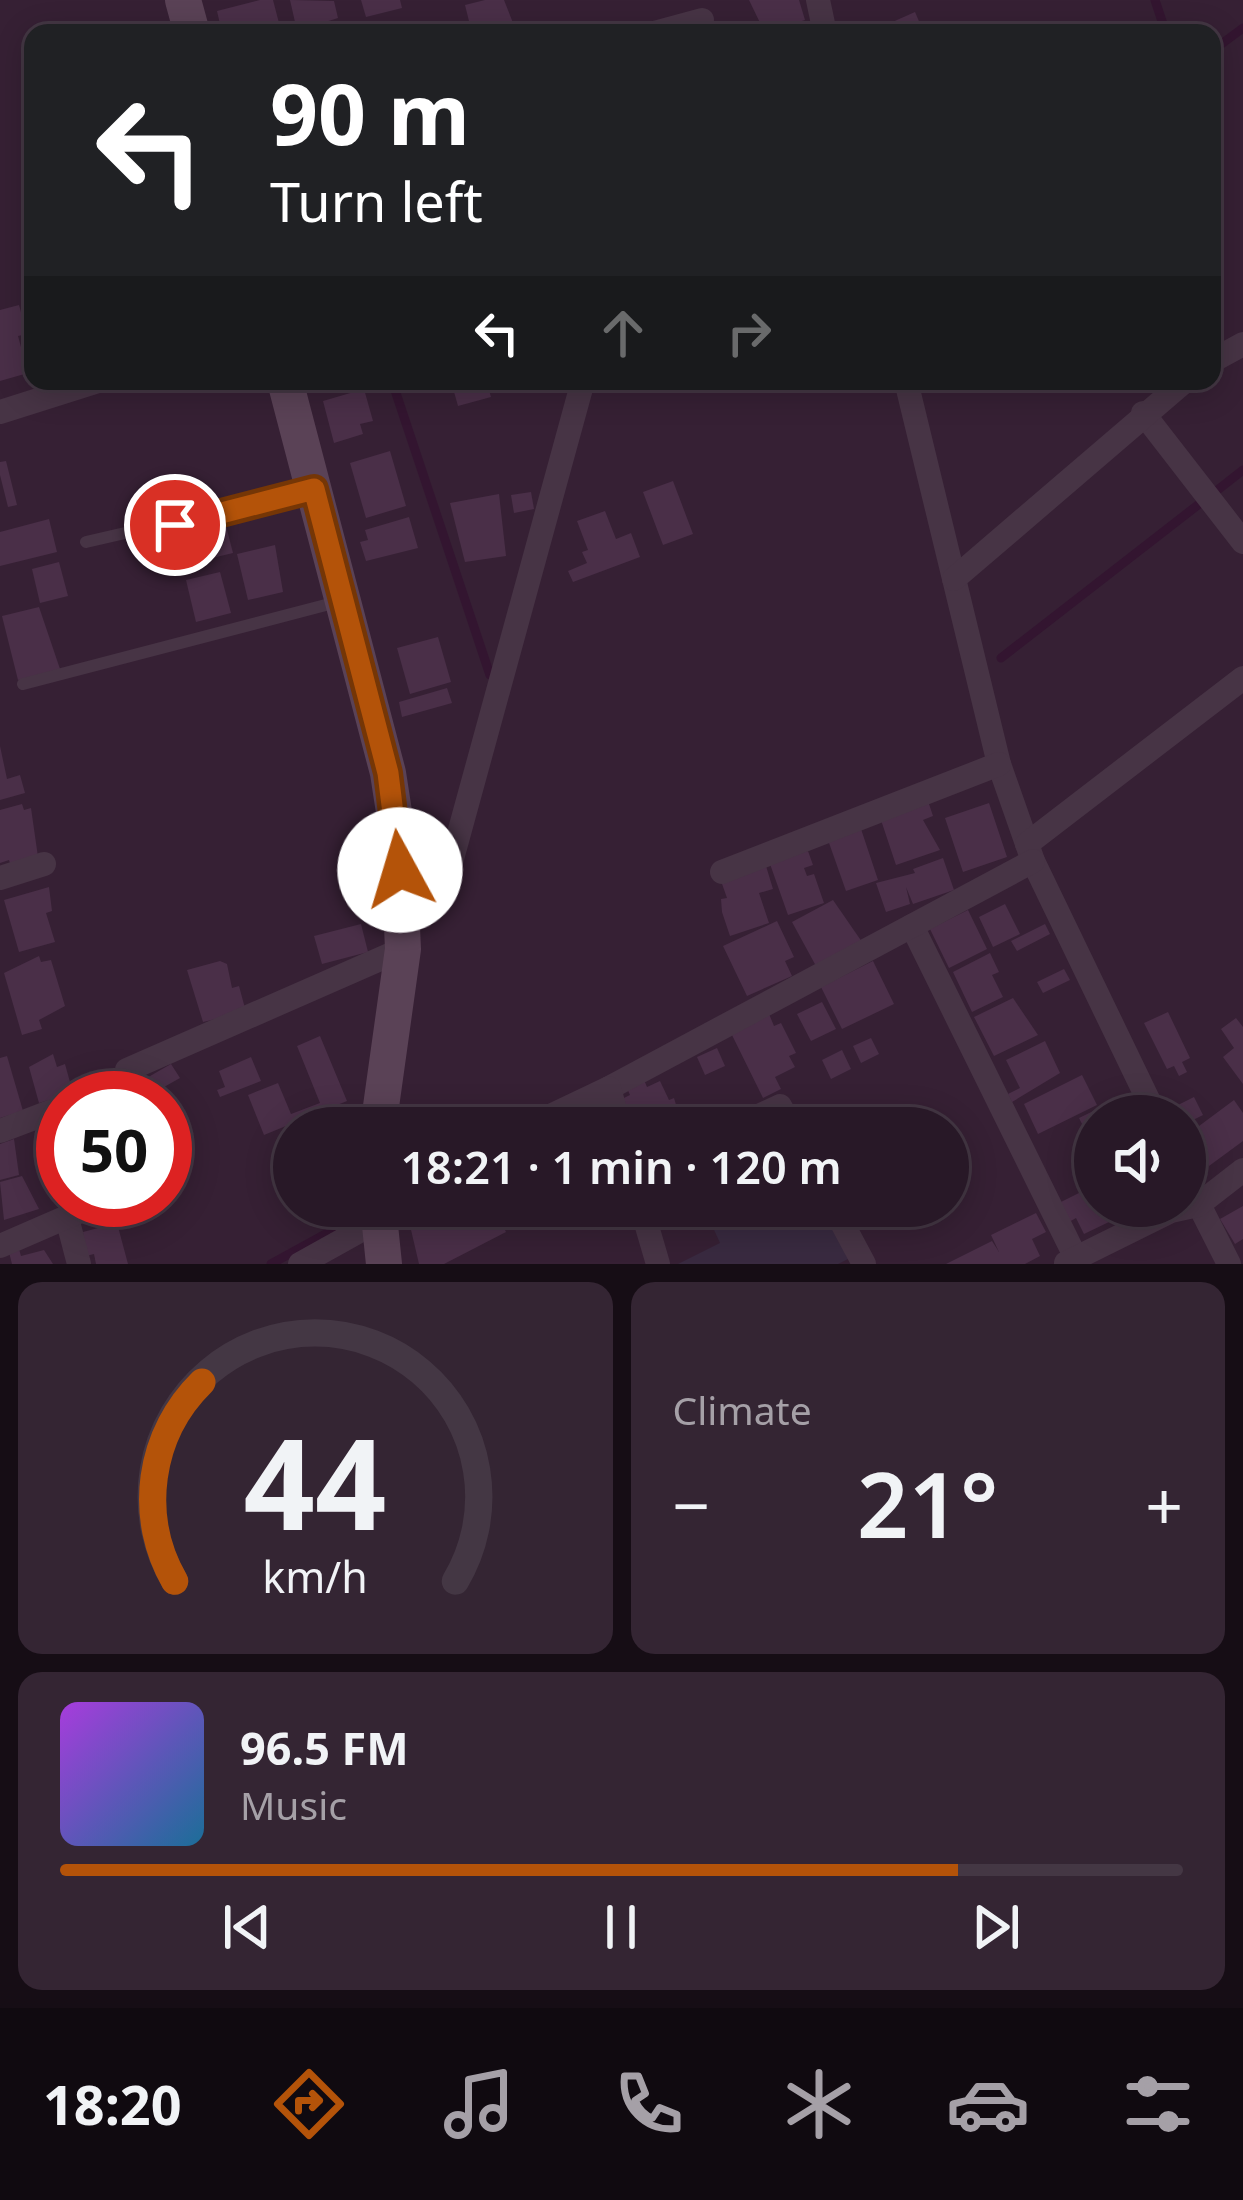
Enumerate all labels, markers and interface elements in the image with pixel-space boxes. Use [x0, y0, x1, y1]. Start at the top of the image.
text: 90 m [270, 55, 470, 170]
icon: left [72, 72, 228, 228]
text: Turn left [270, 164, 483, 238]
icon: left [464, 300, 530, 366]
icon: ahead [590, 300, 656, 366]
icon: right [716, 300, 782, 366]
pin [124, 474, 226, 576]
icon: arrive [142, 492, 208, 558]
position arrow [337, 807, 463, 933]
speed limit sign: 50 [36, 1071, 192, 1227]
map controls [1074, 1095, 1206, 1227]
button: sound [1074, 1095, 1206, 1227]
text: 18:21 · 1 min · 120 m [400, 1136, 842, 1197]
text: Climate [673, 1383, 812, 1436]
text: 44 [244, 1397, 387, 1567]
text: 21° [857, 1442, 998, 1564]
text: − [673, 1459, 710, 1549]
text: + [1145, 1459, 1183, 1549]
text: km/h [263, 1547, 368, 1606]
text: 96.5 FM [240, 1717, 409, 1778]
text: Music [240, 1778, 347, 1831]
icon: previous [214, 1894, 280, 1960]
icon: pause [588, 1894, 654, 1960]
icon: next [963, 1894, 1029, 1960]
icon: directions [267, 2062, 351, 2146]
icon: music [437, 2062, 521, 2146]
icon: phone [607, 2062, 691, 2146]
icon: climate [777, 2062, 861, 2146]
icon: car [946, 2062, 1030, 2146]
icon: filters [1116, 2062, 1200, 2146]
text: 18:20 [43, 2067, 182, 2141]

